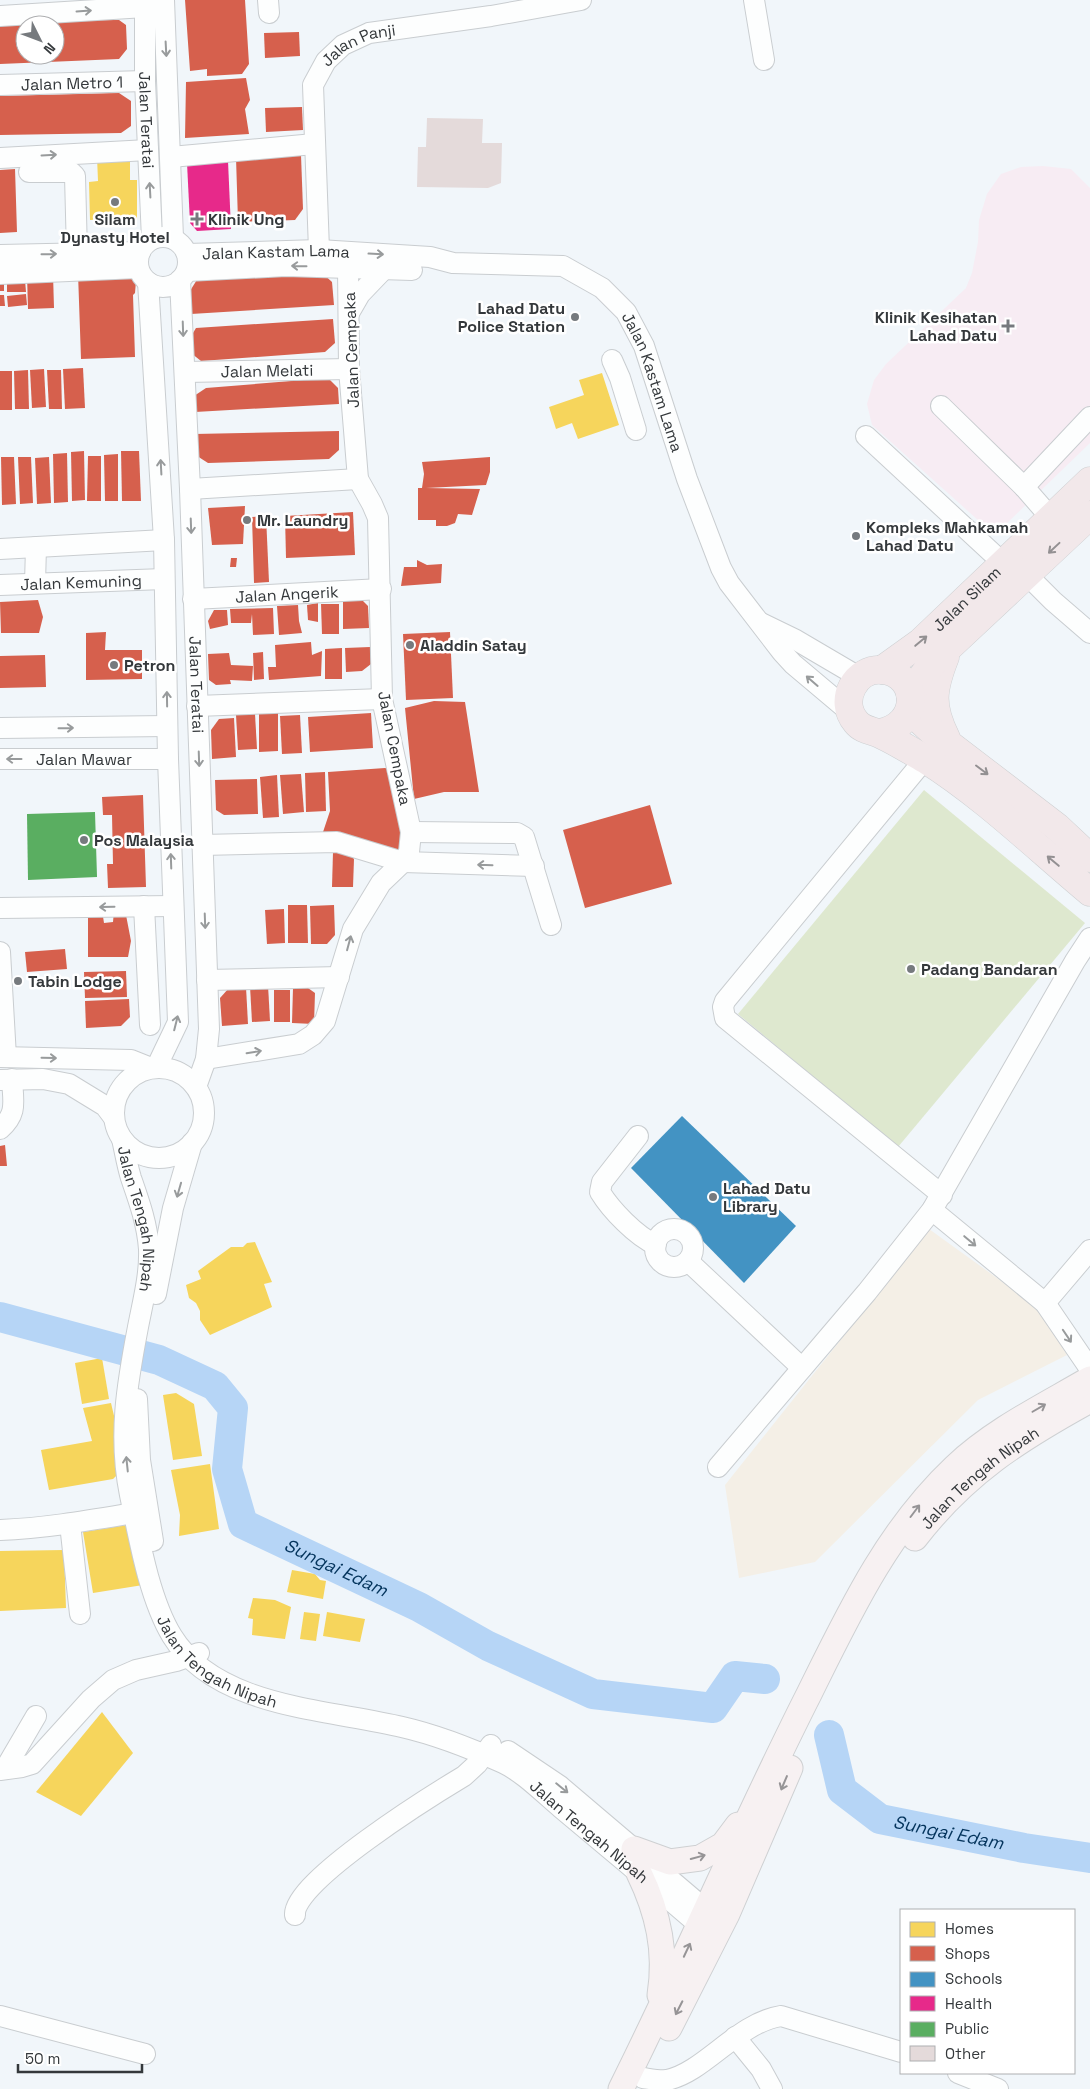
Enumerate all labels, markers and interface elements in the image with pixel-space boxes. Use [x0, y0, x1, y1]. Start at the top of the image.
one-way arrow [75, 6, 91, 15]
north arrow [15, 15, 65, 65]
street label: Jalan Panji [317, 19, 397, 71]
text: N [40, 39, 59, 58]
one-way arrow [162, 40, 171, 56]
street label: Jalan Teratai [134, 71, 159, 169]
street label: Jalan Metro 1 [21, 72, 123, 95]
one-way arrow [40, 151, 56, 160]
one-way arrow [145, 182, 154, 198]
marker: Silam Dynasty Hotel [109, 196, 121, 208]
place label: Silam Dynasty Hotel [60, 209, 170, 248]
place label: Klinik Ung [208, 209, 285, 230]
marker: Klinik Ung [190, 212, 204, 226]
street label: Jalan Kastam Lama [202, 240, 350, 265]
one-way arrow [40, 249, 56, 259]
one-way arrow [367, 249, 383, 258]
one-way arrow [292, 261, 308, 271]
street label: Jalan Cempaka [339, 292, 364, 408]
place label: Lahad Datu Police Station [458, 298, 565, 337]
place label: Klinik Kesihatan Lahad Datu [875, 307, 997, 346]
street label: Jalan Kastam Lama [617, 308, 688, 455]
marker: Lahad Datu Police Station [569, 311, 581, 323]
marker: Klinik Kesihatan Lahad Datu [1001, 319, 1015, 333]
one-way arrow [179, 321, 188, 337]
street label: Jalan Melati [220, 360, 313, 382]
one-way arrow [156, 459, 165, 475]
place label: Mr. Laundry [257, 510, 348, 531]
marker: Mr. Laundry [241, 514, 253, 526]
place label: Kompleks Mahkamah Lahad Datu [866, 517, 1028, 556]
one-way arrow [186, 518, 196, 534]
marker: Kompleks Mahkamah Lahad Datu [850, 530, 862, 542]
one-way arrow [1048, 542, 1061, 554]
street label: Jalan Silam [929, 562, 1005, 636]
street label: Jalan Kemuning [20, 570, 142, 595]
street label: Jalan Angerik [235, 581, 339, 608]
place label: Aladdin Satay [420, 635, 527, 656]
one-way arrow [914, 635, 927, 647]
street label: Jalan Teratai [184, 636, 209, 734]
marker: Aladdin Satay [404, 639, 416, 651]
place label: Petron [124, 655, 175, 676]
marker: Petron [108, 659, 120, 671]
one-way arrow [806, 675, 819, 686]
street label: Jalan Cempaka [373, 689, 416, 807]
one-way arrow [162, 691, 172, 708]
one-way arrow [58, 723, 74, 732]
street label: Jalan Mawar [36, 749, 132, 770]
one-way arrow [194, 750, 204, 766]
one-way arrow [7, 754, 23, 764]
one-way arrow [975, 765, 989, 775]
place label: Pos Malaysia [94, 830, 194, 851]
marker: Pos Malaysia [78, 834, 90, 846]
one-way arrow [167, 854, 176, 870]
one-way arrow [1046, 855, 1059, 866]
one-way arrow [477, 860, 493, 869]
one-way arrow [99, 902, 115, 911]
one-way arrow [200, 913, 209, 929]
one-way arrow [344, 935, 354, 951]
place label: Padang Bandaran [921, 959, 1058, 980]
marker: Padang Bandaran [905, 963, 917, 975]
place label: Tabin Lodge [28, 971, 122, 992]
marker: Tabin Lodge [12, 975, 24, 987]
one-way arrow [171, 1016, 181, 1032]
one-way arrow [246, 1046, 262, 1056]
one-way arrow [40, 1053, 56, 1063]
street label: Jalan Tengah Nipah [113, 1144, 159, 1294]
place label: Lahad Datu Library [723, 1178, 811, 1217]
one-way arrow [173, 1182, 183, 1198]
marker: Lahad Datu Library [707, 1191, 719, 1203]
one-way arrow [963, 1235, 976, 1246]
one-way arrow [1062, 1329, 1072, 1343]
one-way arrow [1032, 1403, 1046, 1413]
street label: Jalan Tengah Nipah [916, 1422, 1043, 1534]
one-way arrow [122, 1457, 132, 1473]
one-way arrow [909, 1505, 920, 1518]
water label: Sungai Edam [281, 1533, 392, 1602]
street label: Jalan Tengah Nipah [152, 1612, 280, 1713]
street label: Jalan Tengah Nipah [525, 1775, 653, 1888]
one-way arrow [778, 1775, 788, 1790]
one-way arrow [556, 1783, 569, 1794]
water label: Sungai Edam [891, 1810, 1006, 1855]
one-way arrow [689, 1852, 705, 1861]
legend [900, 1909, 1075, 2074]
text: Homes [945, 1919, 994, 1938]
one-way arrow [683, 1943, 693, 1958]
text: Shops [945, 1944, 990, 1963]
text: Schools [945, 1969, 1003, 1988]
text: Health [945, 1994, 992, 2013]
one-way arrow [674, 2001, 684, 2016]
text: Public [945, 2019, 989, 2038]
scale bar [18, 2042, 141, 2074]
text: Other [945, 2044, 986, 2063]
text: 50 m [25, 2049, 60, 2068]

